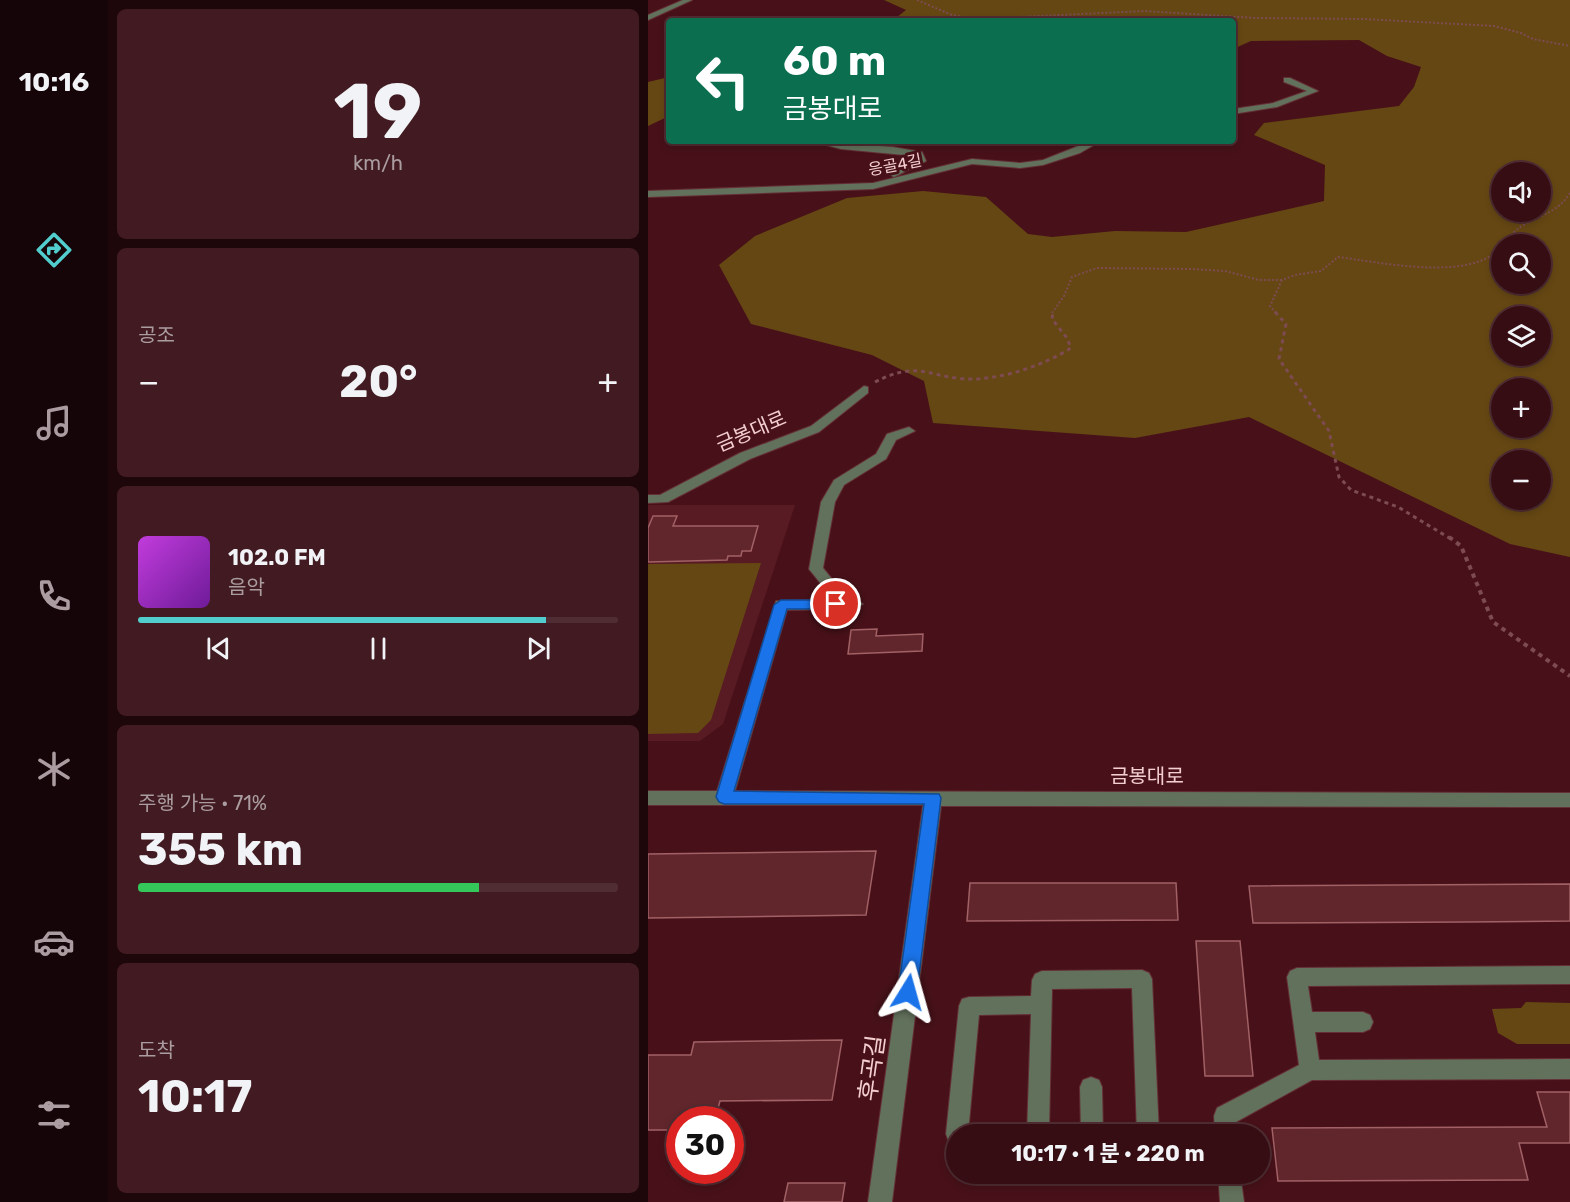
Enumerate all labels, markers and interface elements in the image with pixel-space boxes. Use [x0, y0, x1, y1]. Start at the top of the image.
text: 60 m [783, 36, 886, 86]
icon: left [684, 42, 762, 120]
text: 19 [334, 65, 422, 158]
text: 10:16 [19, 66, 89, 98]
text: 금봉대로 [783, 93, 882, 125]
text: km/h [353, 151, 403, 175]
street label: 응골4길 [867, 151, 923, 179]
map controls [1491, 162, 1551, 510]
button: sound [1491, 162, 1551, 222]
icon: directions [33, 229, 75, 271]
button: search [1491, 234, 1551, 294]
button: layers [1491, 306, 1551, 366]
text: 공조 [138, 323, 175, 347]
text: 20° [339, 355, 418, 408]
text: − [138, 362, 159, 401]
text: + [597, 362, 618, 401]
button: + [1491, 378, 1551, 438]
icon: music [33, 402, 75, 444]
street label: 금봉대로 [712, 406, 790, 456]
button: − [1491, 450, 1551, 510]
text: 102.0 FM [228, 544, 326, 571]
icon: phone [33, 575, 75, 617]
text: 음악 [228, 575, 265, 599]
pin [810, 578, 861, 629]
icon: arrive [819, 587, 852, 620]
icon: previous [202, 632, 235, 665]
icon: pause [362, 632, 395, 665]
icon: next [522, 632, 555, 665]
icon: climate [33, 748, 75, 790]
street label: 금봉대로 [1110, 764, 1184, 788]
text: 주행 가능 · 71% [138, 791, 267, 815]
text: 355 km [138, 823, 303, 876]
icon: car [33, 921, 75, 963]
position arrow [876, 960, 940, 1024]
street label: 후곡길 [854, 1033, 890, 1103]
text: 도착 [138, 1038, 175, 1062]
text: 10:17 [138, 1070, 252, 1123]
icon: filters [33, 1094, 75, 1136]
speed limit sign: 30 [666, 1106, 744, 1184]
text: 10:17 · 1 분 · 220 m [1011, 1140, 1205, 1167]

